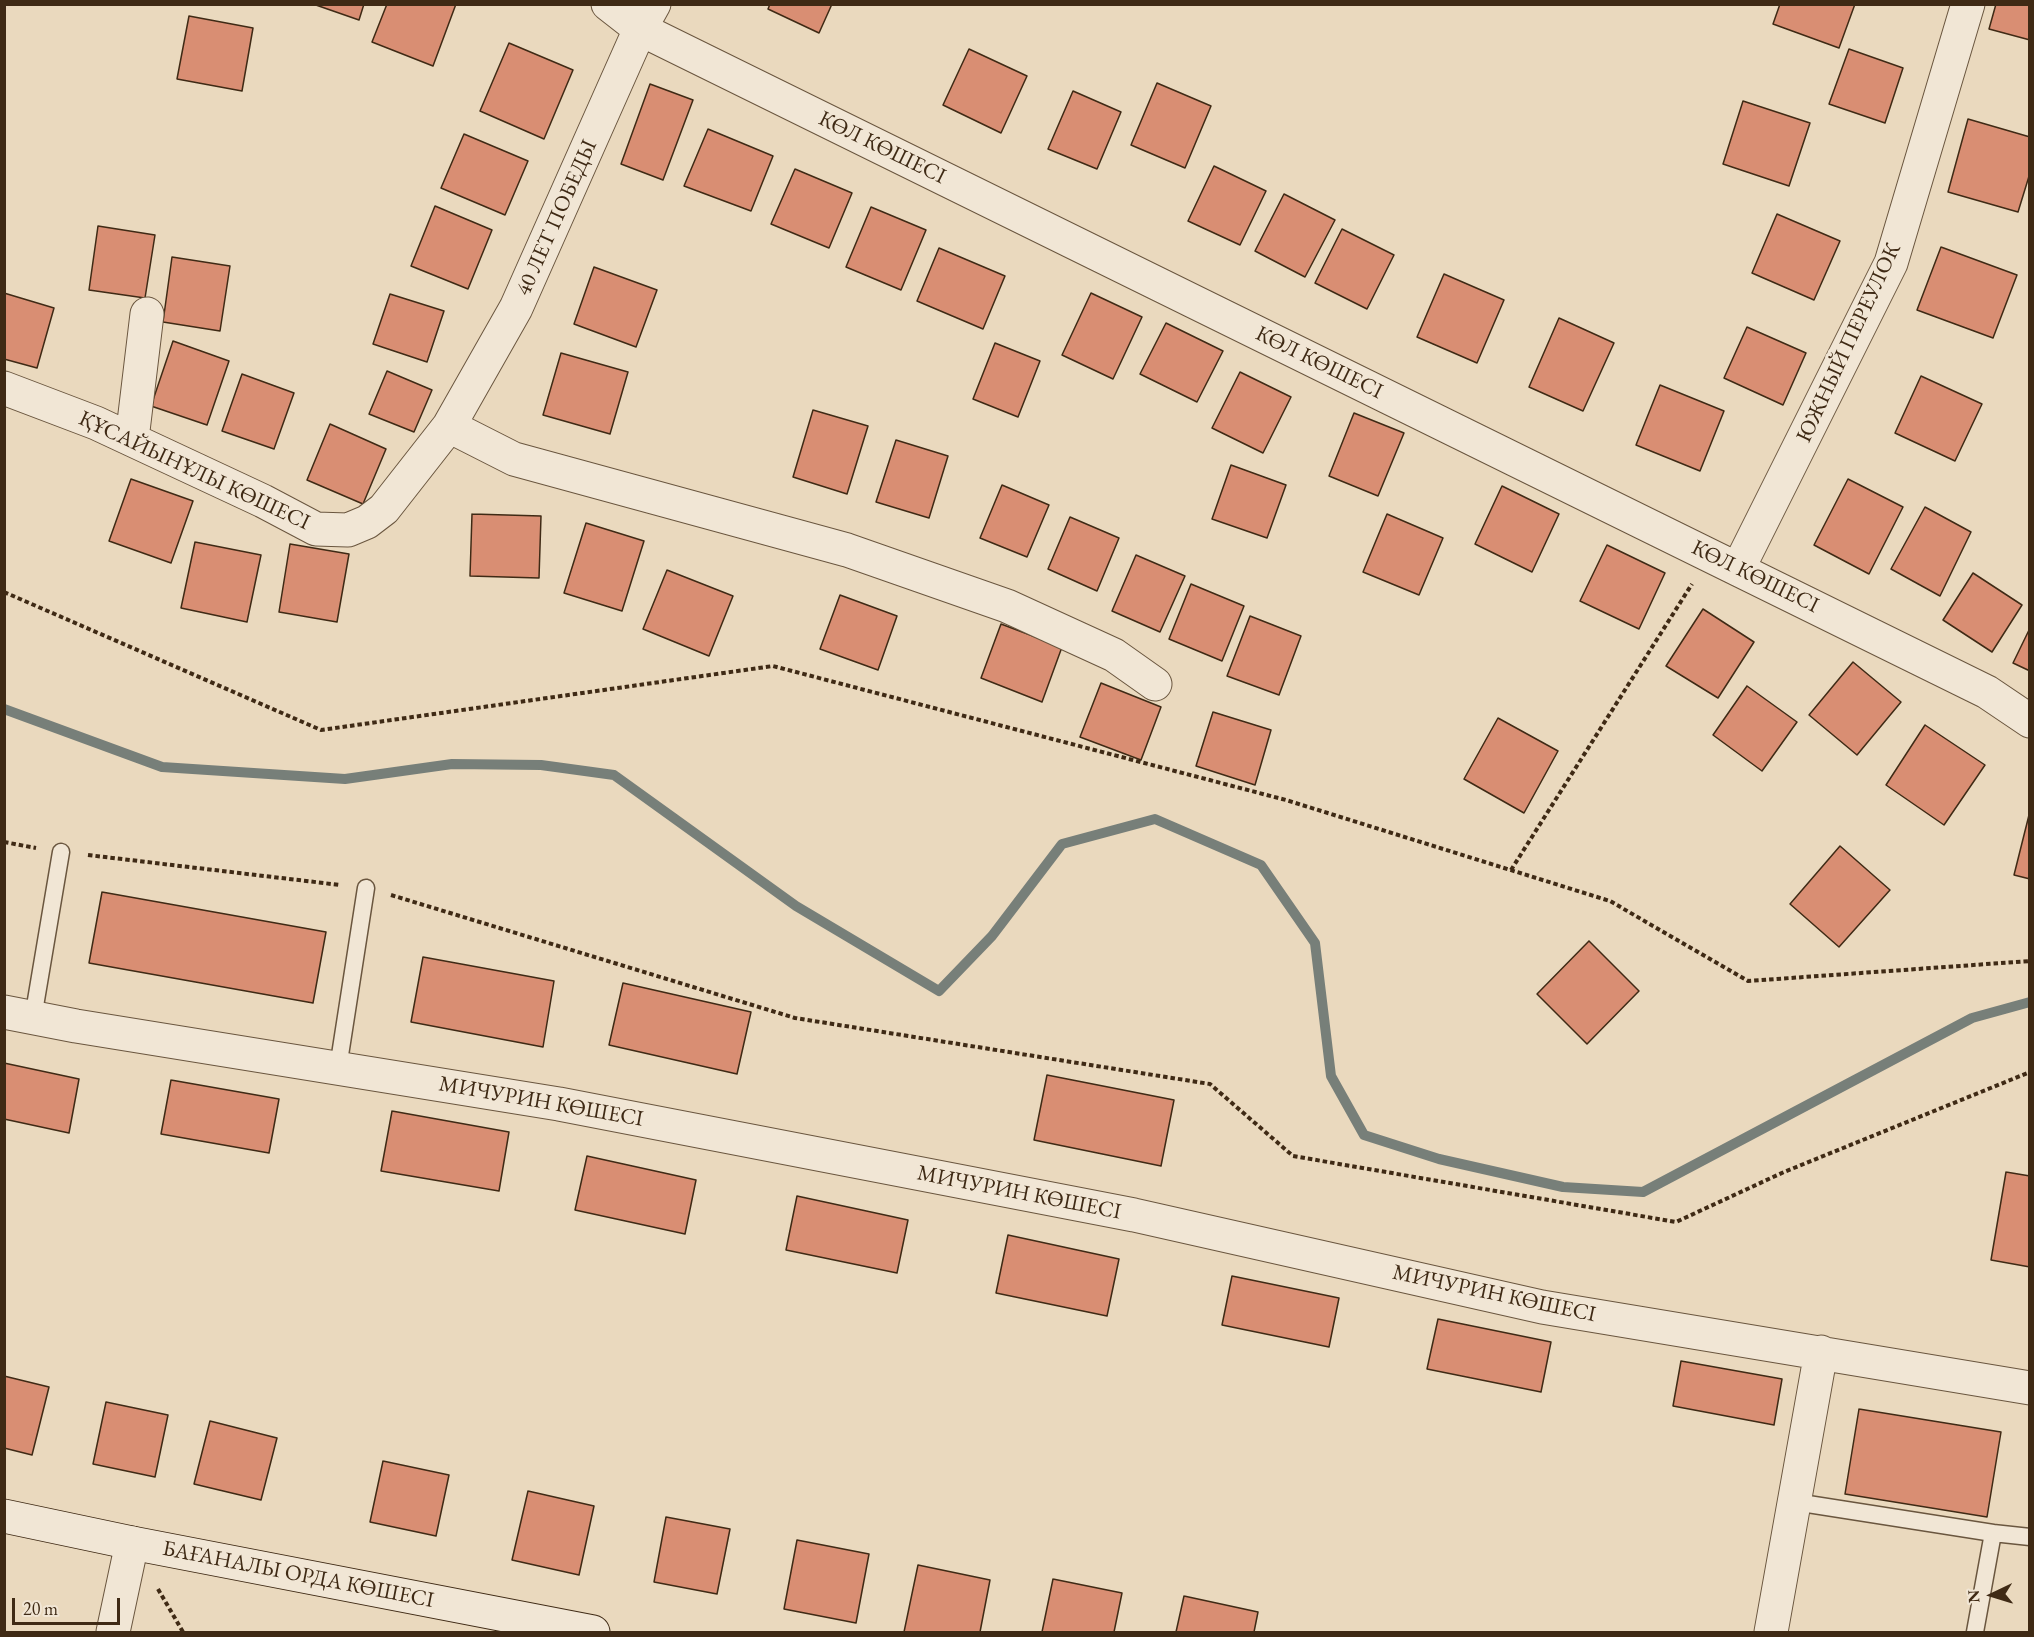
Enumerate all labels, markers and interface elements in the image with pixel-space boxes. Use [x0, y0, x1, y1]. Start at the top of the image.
street label: КӨЛ КӨШЕСІ [814, 106, 950, 190]
street label: 40 ЛЕТ ПОБЕДЫ [511, 136, 603, 300]
street label: ЮЖНЫЙ ПЕРЕУЛОК [1791, 239, 1907, 447]
street label: КӨЛ КӨШЕСІ [1251, 321, 1387, 405]
street label: ҚҰСАЙЫНҰЛЫ КӨШЕСІ [74, 406, 314, 536]
street label: КӨЛ КӨШЕСІ [1687, 535, 1823, 619]
street label: МИЧУРИН КӨШЕСІ [437, 1071, 645, 1133]
street label: МИЧУРИН КӨШЕСІ [915, 1160, 1123, 1226]
street label: МИЧУРИН КӨШЕСІ [1390, 1260, 1598, 1328]
street label: БАҒАНАЛЫ ОРДА КӨШЕСІ [160, 1536, 436, 1614]
north arrow [1962, 1565, 2022, 1625]
scale bar [15, 1586, 123, 1624]
text: N [1963, 1589, 1984, 1603]
text: 20 m [23, 1597, 58, 1620]

